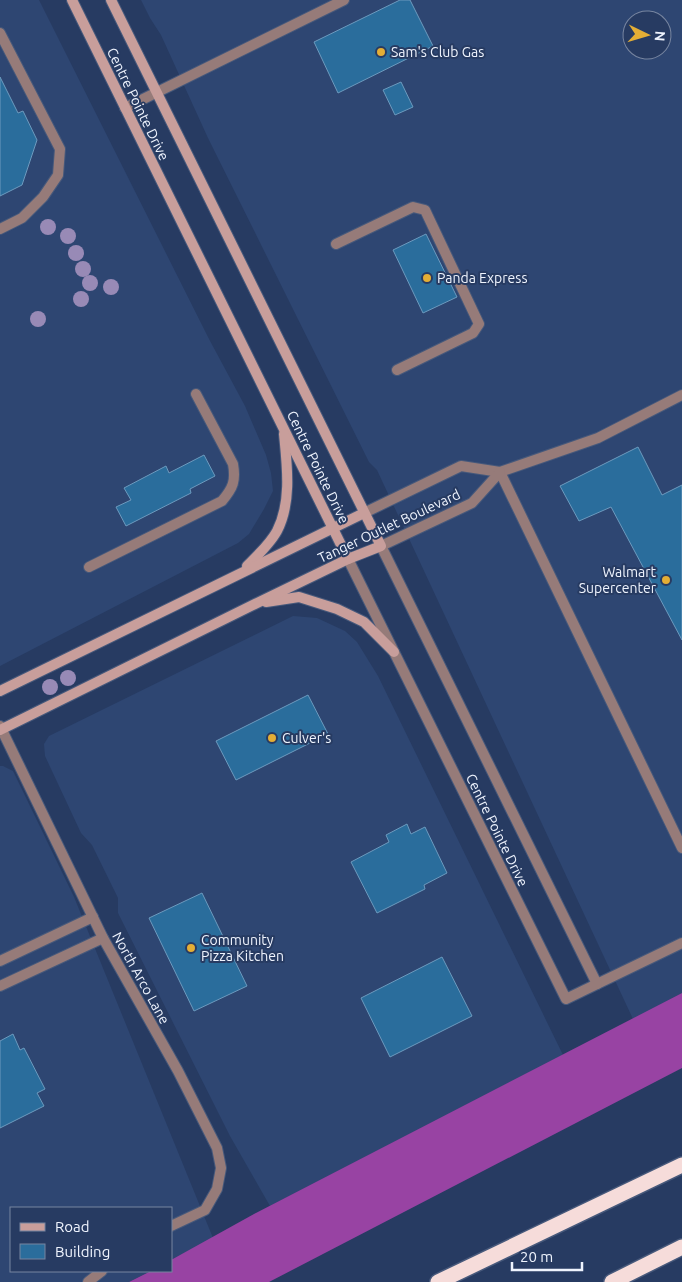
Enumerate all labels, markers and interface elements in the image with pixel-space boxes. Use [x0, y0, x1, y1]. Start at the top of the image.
north arrow [622, 10, 672, 60]
text: N [652, 30, 668, 42]
place label: Sam's Club Gas [391, 44, 484, 60]
street label: Centre Pointe Drive [104, 45, 172, 163]
marker: Sam's Club Gas [375, 46, 387, 58]
place label: Panda Express [437, 270, 527, 286]
marker: Panda Express [421, 272, 433, 284]
street label: Centre Pointe Drive [284, 408, 352, 526]
street label: Tanger Outlet Boulevard [315, 486, 463, 566]
place label: Walmart Supercenter [579, 564, 657, 596]
marker: Walmart Supercenter [660, 574, 672, 586]
place label: Culver's [282, 730, 331, 746]
marker: Culver's [266, 732, 278, 744]
street label: Centre Pointe Drive [463, 771, 531, 889]
street label: North Arco Lane [109, 929, 173, 1027]
place label: Community Pizza Kitchen [201, 932, 284, 964]
marker: Community Pizza Kitchen [185, 942, 197, 954]
legend [10, 1207, 172, 1272]
text: Road [55, 1218, 90, 1235]
scale bar [512, 1240, 582, 1272]
text: Building [55, 1243, 110, 1260]
text: 20 m [520, 1248, 553, 1265]

